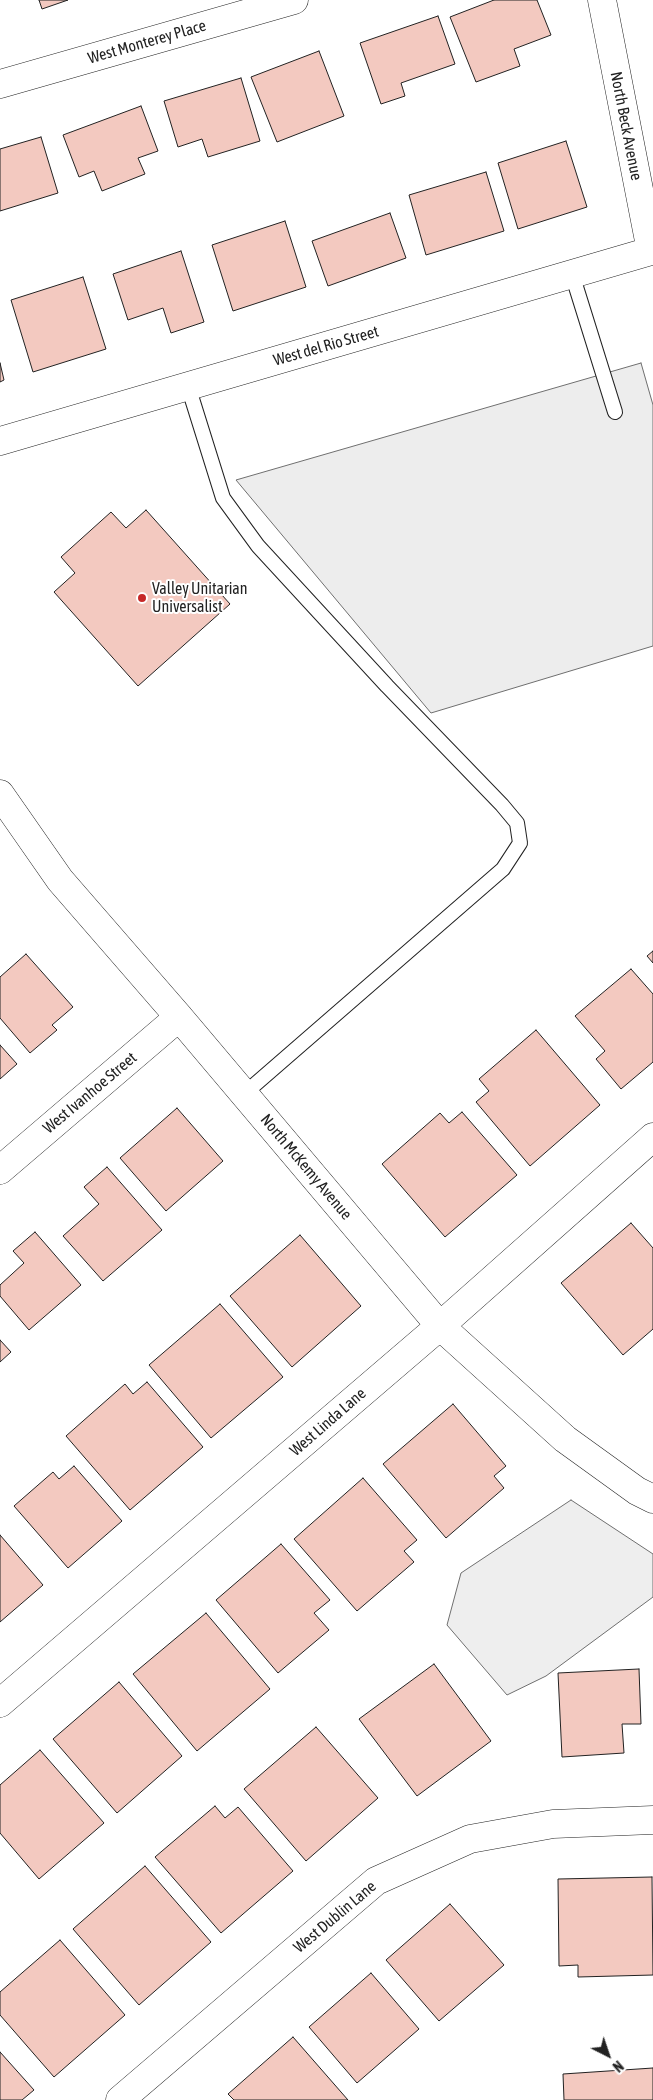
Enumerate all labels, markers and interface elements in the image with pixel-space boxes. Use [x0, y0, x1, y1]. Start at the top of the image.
street label: West Monterey Place [86, 16, 208, 68]
street label: North Beck Avenue [606, 70, 646, 182]
street label: West del Rio Street [271, 322, 381, 370]
place label: Valley Unitarian Universalist [152, 579, 248, 617]
marker: Valley Unitarian Universalist [136, 592, 148, 604]
street label: West Ivanhoe Street [39, 1048, 141, 1138]
street label: North McKemy Avenue [256, 1110, 356, 1224]
street label: West Linda Lane [286, 1384, 370, 1460]
street label: West Dublin Lane [290, 1877, 380, 1957]
north arrow [583, 2030, 633, 2080]
text: N [609, 2058, 626, 2075]

